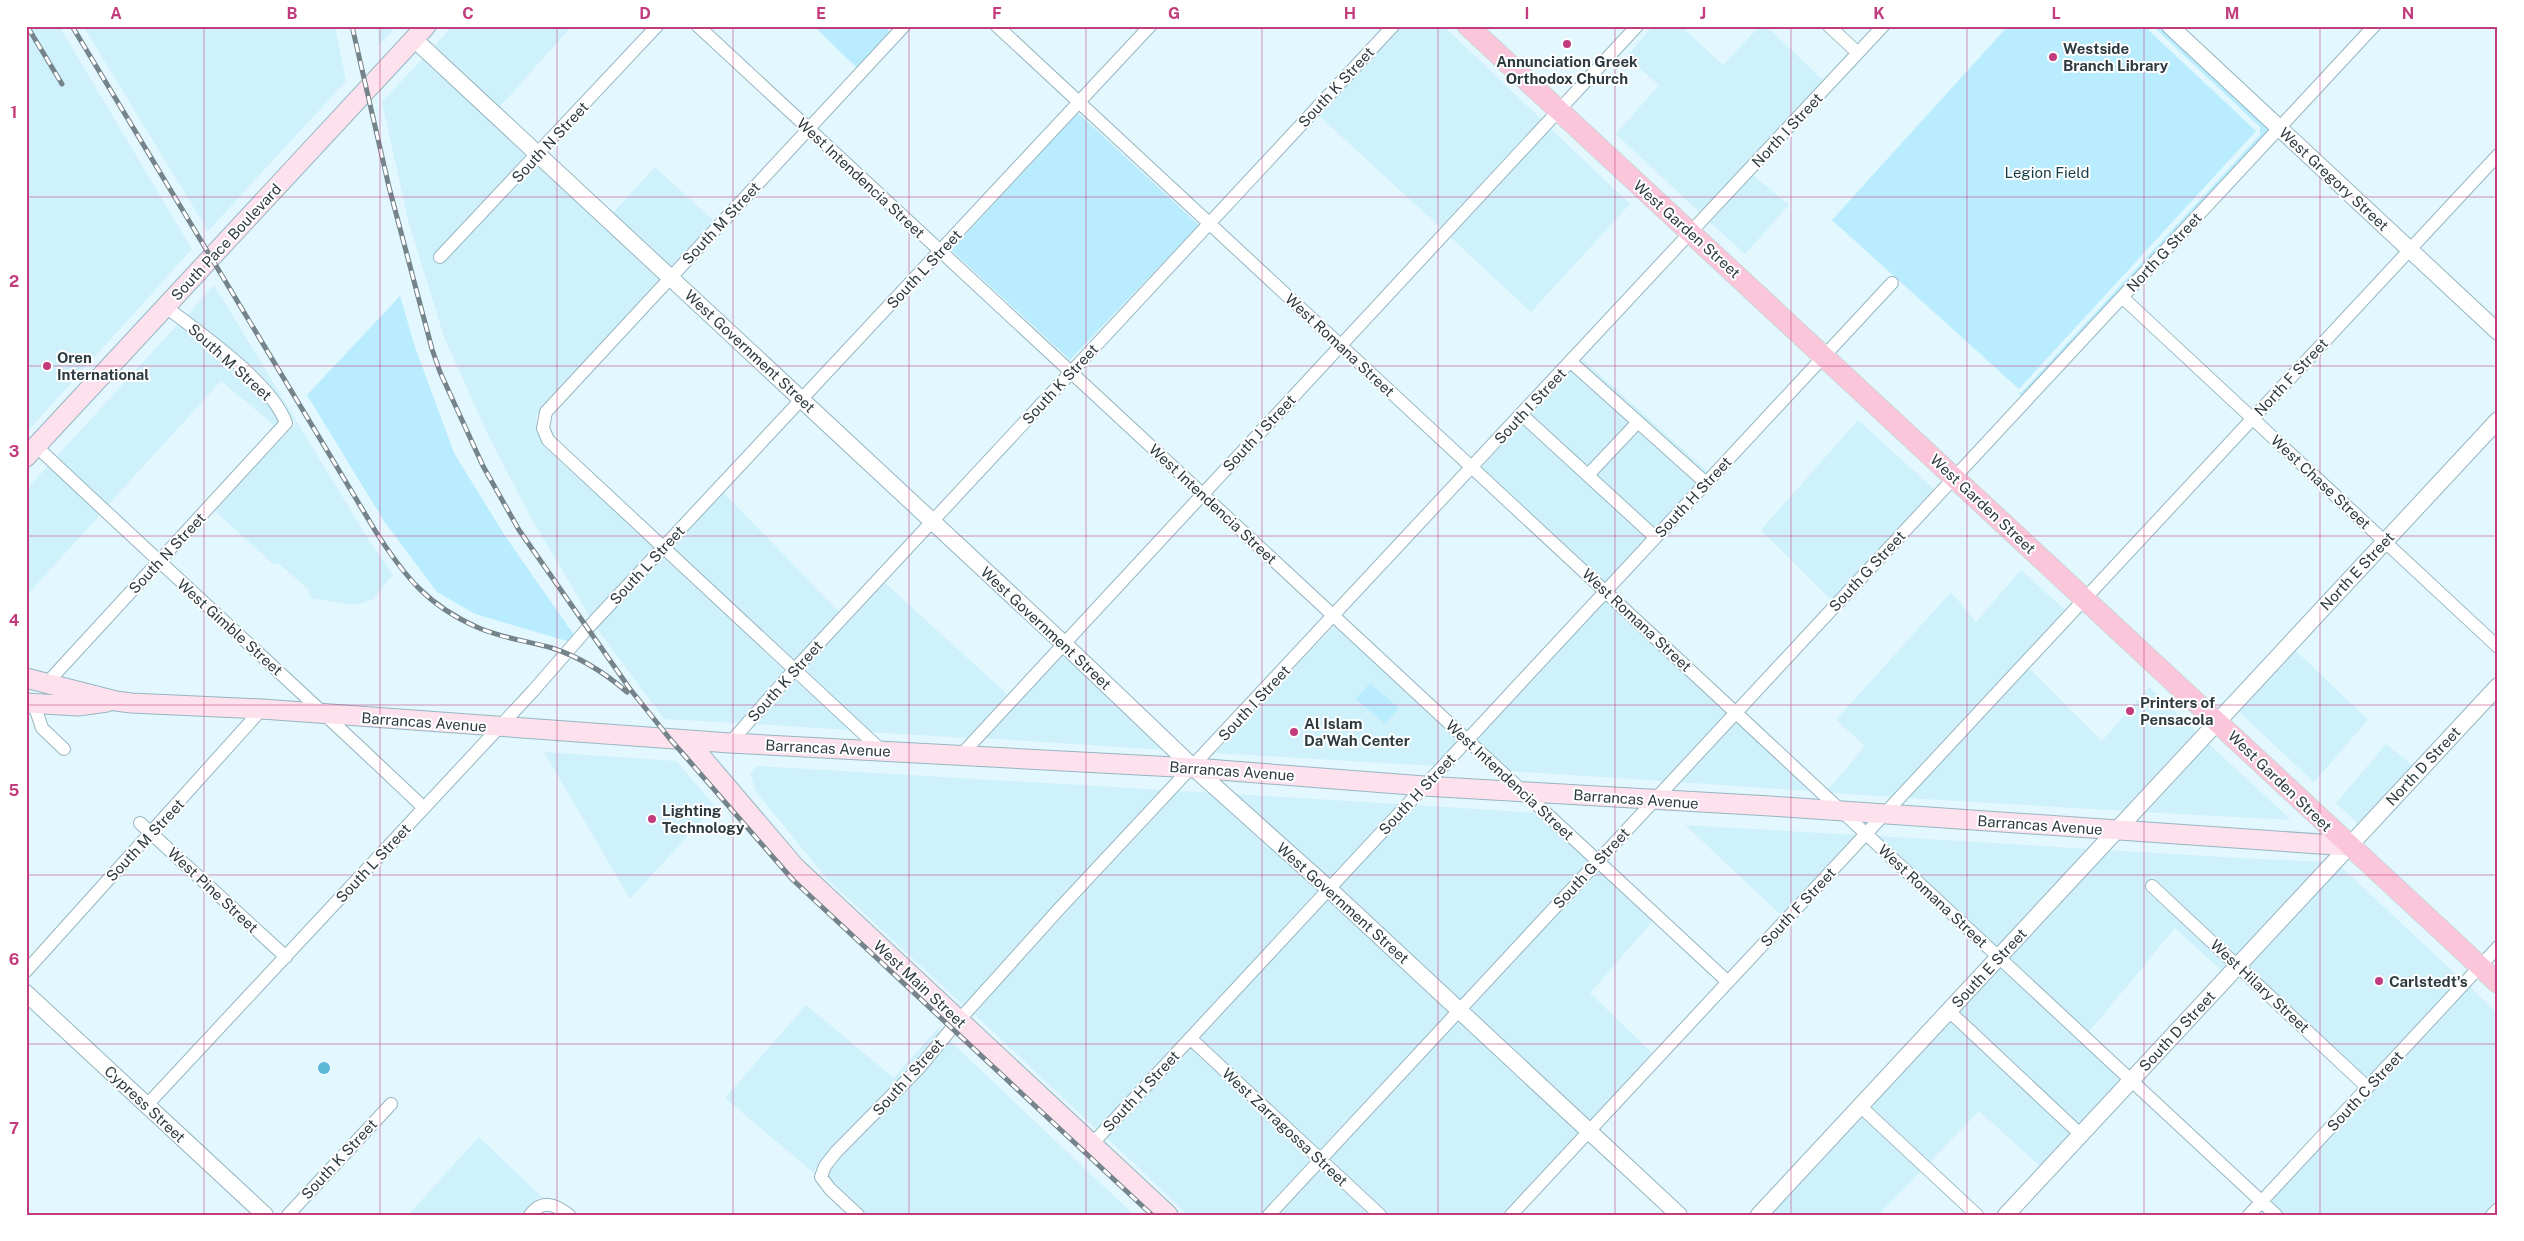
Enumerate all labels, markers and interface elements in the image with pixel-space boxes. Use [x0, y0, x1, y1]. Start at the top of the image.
text: A [110, 4, 122, 23]
text: B [287, 4, 298, 23]
text: C [462, 4, 474, 23]
text: D [639, 4, 651, 23]
text: E [816, 4, 826, 23]
text: F [992, 4, 1002, 23]
text: G [1168, 4, 1180, 23]
text: H [1344, 4, 1356, 23]
text: I [1525, 4, 1529, 23]
text: J [1700, 4, 1706, 23]
text: K [1873, 4, 1885, 23]
text: L [2051, 4, 2061, 23]
text: M [2225, 4, 2239, 23]
text: N [2402, 4, 2414, 23]
marker: Annunciation Greek Orthodox Church [1561, 38, 1573, 50]
place label: Westside Branch Library [2063, 40, 2169, 74]
street label: South K Street [1295, 43, 1377, 130]
marker: Westside Branch Library [2047, 51, 2059, 63]
place label: Annunciation Greek Orthodox Church [1496, 53, 1638, 87]
street label: North I Street [1748, 89, 1826, 171]
street label: South N Street [508, 98, 592, 186]
text: 1 [11, 103, 17, 122]
street label: West Intendencia Street [794, 115, 928, 242]
street label: West Gregory Street [2276, 124, 2392, 234]
park label: Legion Field [2005, 164, 2089, 181]
street label: West Garden Street [1630, 177, 1744, 281]
street label: South M Street [679, 178, 763, 268]
street label: South Pace Boulevard [167, 180, 285, 304]
street label: North G Street [2123, 209, 2205, 295]
street label: South L Street [883, 226, 965, 312]
text: 2 [9, 272, 19, 291]
street label: West Government Street [681, 286, 819, 416]
street label: West Romana Street [1282, 290, 1398, 400]
street label: South M Street [185, 320, 275, 404]
street label: North F Street [2251, 335, 2331, 419]
street label: South K Street [1019, 340, 1101, 427]
place label: Oren International [57, 349, 149, 383]
marker: Oren International [41, 360, 53, 372]
street label: South I Street [1491, 365, 1569, 447]
street label: South J Street [1219, 391, 1299, 475]
street label: West Chase Street [2268, 432, 2374, 533]
street label: West Intendencia Street [1146, 441, 1280, 568]
text: 3 [9, 442, 19, 461]
street label: West Garden Street [1927, 451, 2039, 557]
street label: South H Street [1651, 453, 1735, 541]
street label: South N Street [125, 509, 209, 597]
street label: South L Street [606, 522, 688, 608]
street label: South G Street [1825, 527, 1909, 615]
street label: North E Street [2317, 528, 2398, 613]
street label: West Government Street [977, 563, 1115, 693]
street label: West Romana Street [1579, 565, 1695, 675]
street label: West Gimble Street [174, 575, 286, 679]
text: 4 [9, 611, 20, 630]
street label: South K Street [744, 637, 826, 725]
street label: South I Street [1215, 662, 1293, 744]
place label: Printers of Pensacola [2140, 694, 2215, 728]
marker: Printers of Pensacola [2124, 705, 2136, 717]
street label: Barrancas Avenue [361, 709, 487, 735]
place label: Al Islam Da'Wah Center [1304, 715, 1410, 749]
street label: West Intendencia Street [1443, 717, 1577, 844]
street label: North D Street [2382, 723, 2464, 809]
marker: Al Islam Da'Wah Center [1288, 726, 1300, 738]
street label: West Garden Street [2225, 727, 2335, 835]
street label: Barrancas Avenue [765, 736, 891, 760]
street label: South H Street [1375, 750, 1459, 838]
street label: Barrancas Avenue [1169, 758, 1295, 784]
text: 5 [9, 781, 20, 800]
street label: Barrancas Avenue [1573, 786, 1699, 812]
street label: South M Street [103, 795, 187, 885]
place label: Lighting Technology [662, 802, 745, 836]
street label: Barrancas Avenue [1977, 812, 2103, 838]
marker: Lighting Technology [646, 813, 658, 825]
street label: South L Street [332, 820, 414, 906]
street label: South G Street [1549, 824, 1633, 912]
street label: West Government Street [1273, 839, 1413, 967]
street label: West Romana Street [1875, 841, 1991, 951]
street label: West Pine Street [164, 844, 262, 936]
street label: South F Street [1757, 864, 1839, 950]
street label: South E Street [1948, 925, 2030, 1011]
street label: West Hilary Street [2207, 936, 2313, 1036]
street label: West Main Street [870, 937, 970, 1031]
text: 6 [9, 950, 19, 969]
place label: Carlstedt's [2389, 973, 2468, 990]
marker: Carlstedt's [2373, 975, 2385, 987]
street label: South D Street [2136, 987, 2219, 1075]
street label: South I Street [869, 1035, 947, 1119]
street label: South H Street [1099, 1047, 1183, 1135]
street label: South C Street [2324, 1047, 2406, 1135]
street label: Cypress Street [101, 1062, 189, 1146]
street label: West Zarragossa Street [1219, 1064, 1351, 1190]
street label: South K Street [298, 1115, 380, 1202]
text: 7 [9, 1119, 19, 1138]

